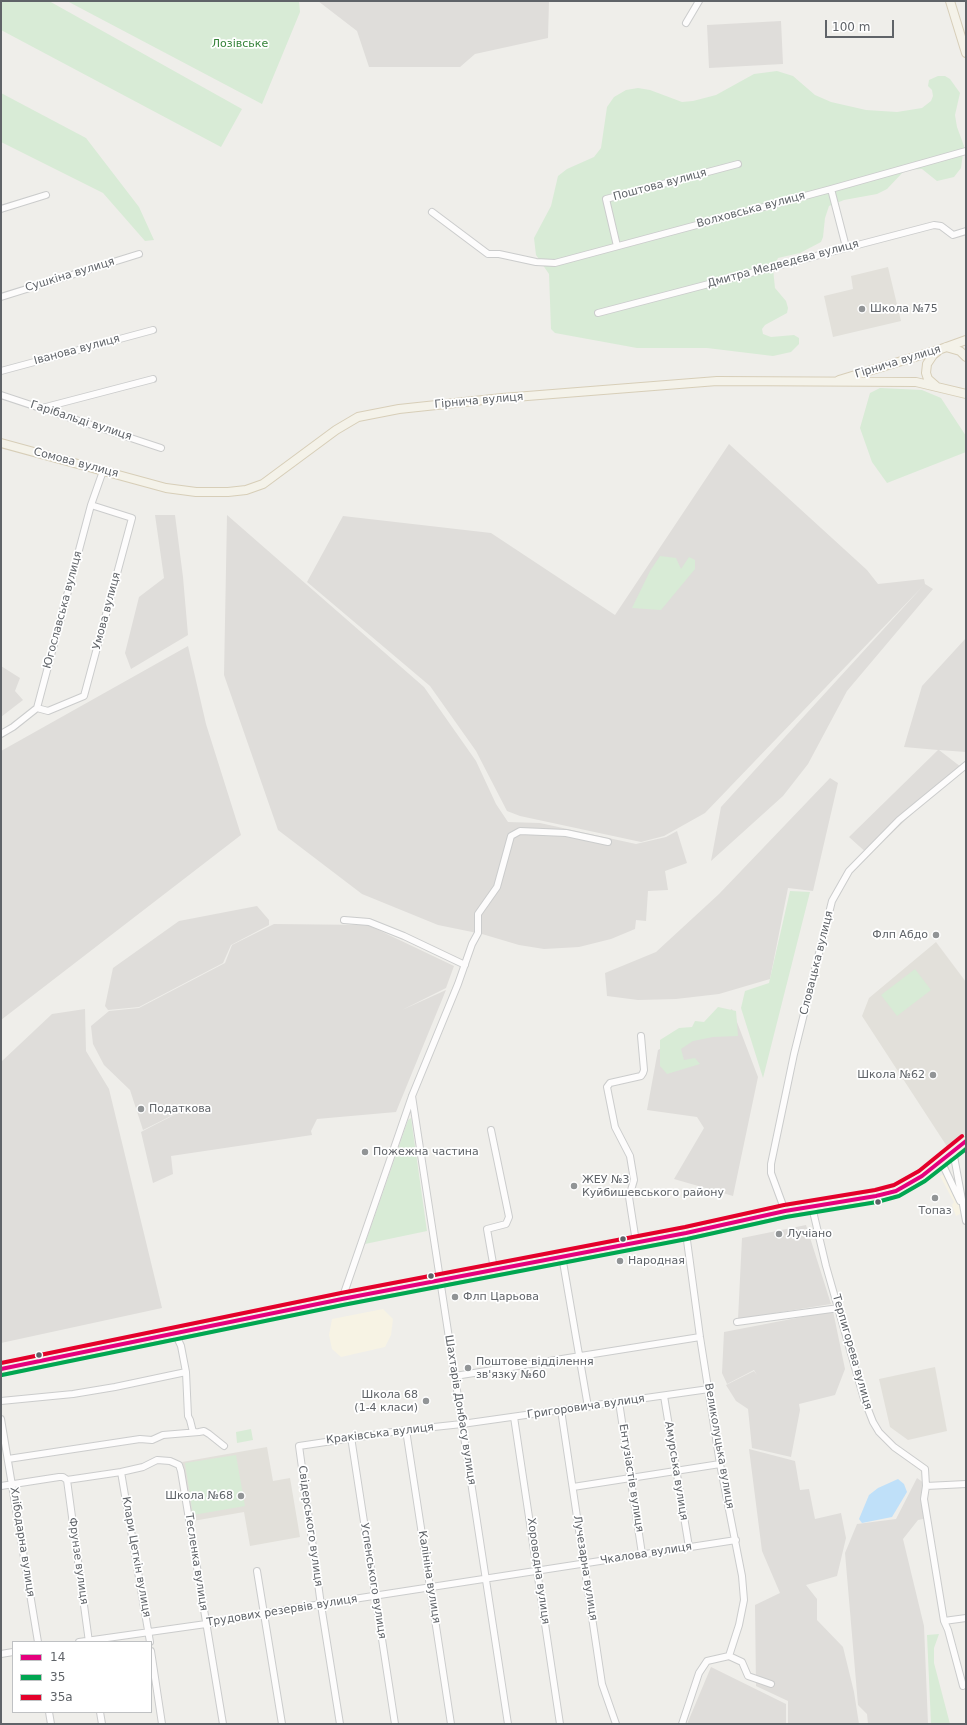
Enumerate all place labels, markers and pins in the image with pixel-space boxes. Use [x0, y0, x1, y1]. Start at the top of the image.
place label: Школа №75 [870, 302, 938, 316]
marker: Школа №75 [857, 304, 867, 314]
place label: Флп Абдо [872, 928, 928, 942]
marker: Флп Абдо [931, 930, 941, 940]
place label: Школа №62 [857, 1068, 925, 1082]
marker: Школа №62 [928, 1070, 938, 1080]
place label: Податкова [149, 1102, 211, 1116]
marker: Податкова [136, 1104, 146, 1114]
place label: Пожежна частина [373, 1145, 479, 1159]
marker: Пожежна частина [360, 1147, 370, 1157]
place label: ЖЕУ №3 Куйбишевського району [582, 1173, 724, 1199]
marker: ЖЕУ №3 Куйбишевського району [569, 1181, 579, 1191]
marker: Топаз [930, 1193, 940, 1203]
unlabelled marker [873, 1197, 883, 1207]
place label: Топаз [918, 1204, 952, 1218]
place label: Лучіано [787, 1227, 832, 1241]
marker: Лучіано [774, 1229, 784, 1239]
unlabelled marker [618, 1234, 628, 1244]
place label: Народная [628, 1254, 685, 1268]
marker: Народная [615, 1256, 625, 1266]
unlabelled marker [426, 1271, 436, 1281]
place label: Флп Царьова [463, 1290, 539, 1304]
marker: Флп Царьова [450, 1292, 460, 1302]
unlabelled marker [34, 1350, 44, 1360]
place label: Поштове відділення зв'язку №60 [476, 1355, 594, 1381]
marker: Поштове відділення зв'язку №60 [463, 1363, 473, 1373]
place label: Школа 68 (1-4 класи) [354, 1388, 418, 1414]
marker: Школа 68 (1-4 класи) [421, 1396, 431, 1406]
place label: Школа №68 [165, 1489, 233, 1503]
marker: Школа №68 [236, 1491, 246, 1501]

